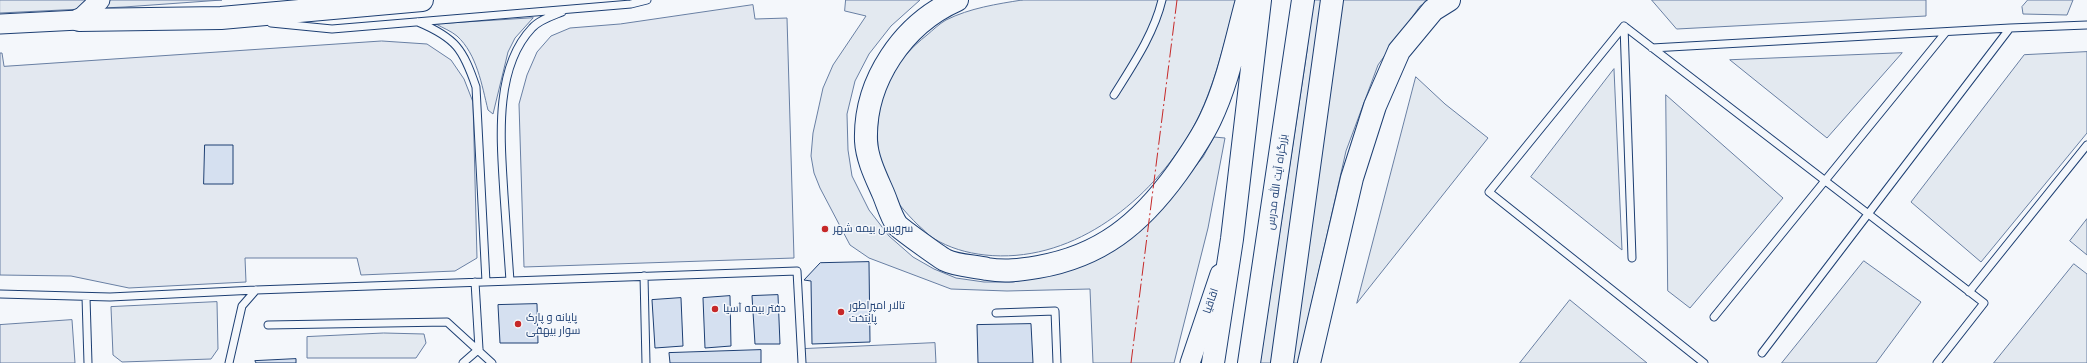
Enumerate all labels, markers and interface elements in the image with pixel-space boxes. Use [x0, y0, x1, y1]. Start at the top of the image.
street label: بزرگراه آیت الله مدرس [1264, 133, 1290, 231]
place label: سرویس بیمه شهر [833, 222, 913, 236]
marker: سرویس بیمه شهر [820, 224, 830, 234]
street label: اقاقیا [1201, 287, 1221, 315]
place label: تالار امپراطور پایتخت [849, 299, 905, 325]
place label: دفتر بیمه آسیا [723, 302, 786, 316]
marker: دفتر بیمه آسیا [710, 304, 720, 314]
marker: تالار امپراطور پایتخت [836, 307, 846, 317]
place label: پایانه و پارک سوار بیهقی [526, 311, 580, 337]
marker: پایانه و پارک سوار بیهقی [513, 319, 523, 329]

